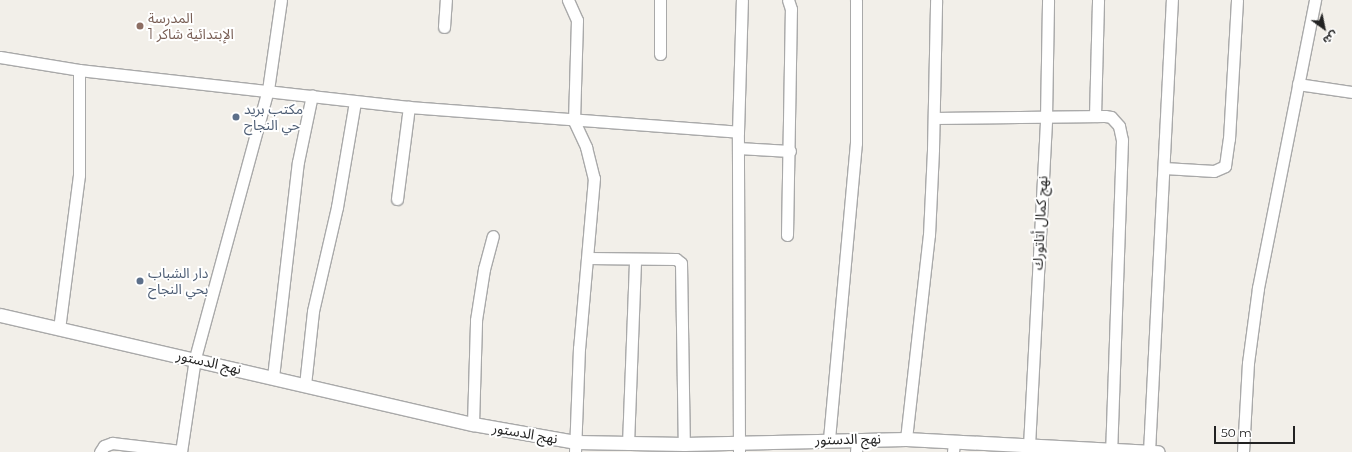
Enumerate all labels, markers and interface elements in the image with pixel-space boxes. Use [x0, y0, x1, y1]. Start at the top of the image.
north arrow [1304, 8, 1344, 48]
place label: المدرسة الإبتدائية شاكر 1 [148, 10, 234, 42]
marker: المدرسة الإبتدائية شاكر 1 [135, 21, 145, 31]
text: ش [1320, 28, 1341, 48]
place label: مكتب بريد حي النجاح [244, 101, 303, 134]
marker: مكتب بريد حي النجاح [231, 112, 241, 122]
street label: نهج كمال أتاتورك [1029, 175, 1051, 271]
place label: دار الشباب بحي النجاح [148, 265, 208, 298]
marker: دار الشباب بحي النجاح [135, 276, 145, 286]
street label: نهج الدستور [175, 346, 243, 378]
scale bar [1216, 418, 1297, 444]
street label: نهج الدستور [491, 419, 559, 447]
text: 50 m [1221, 425, 1252, 440]
street label: نهج الدستور [815, 430, 881, 448]

